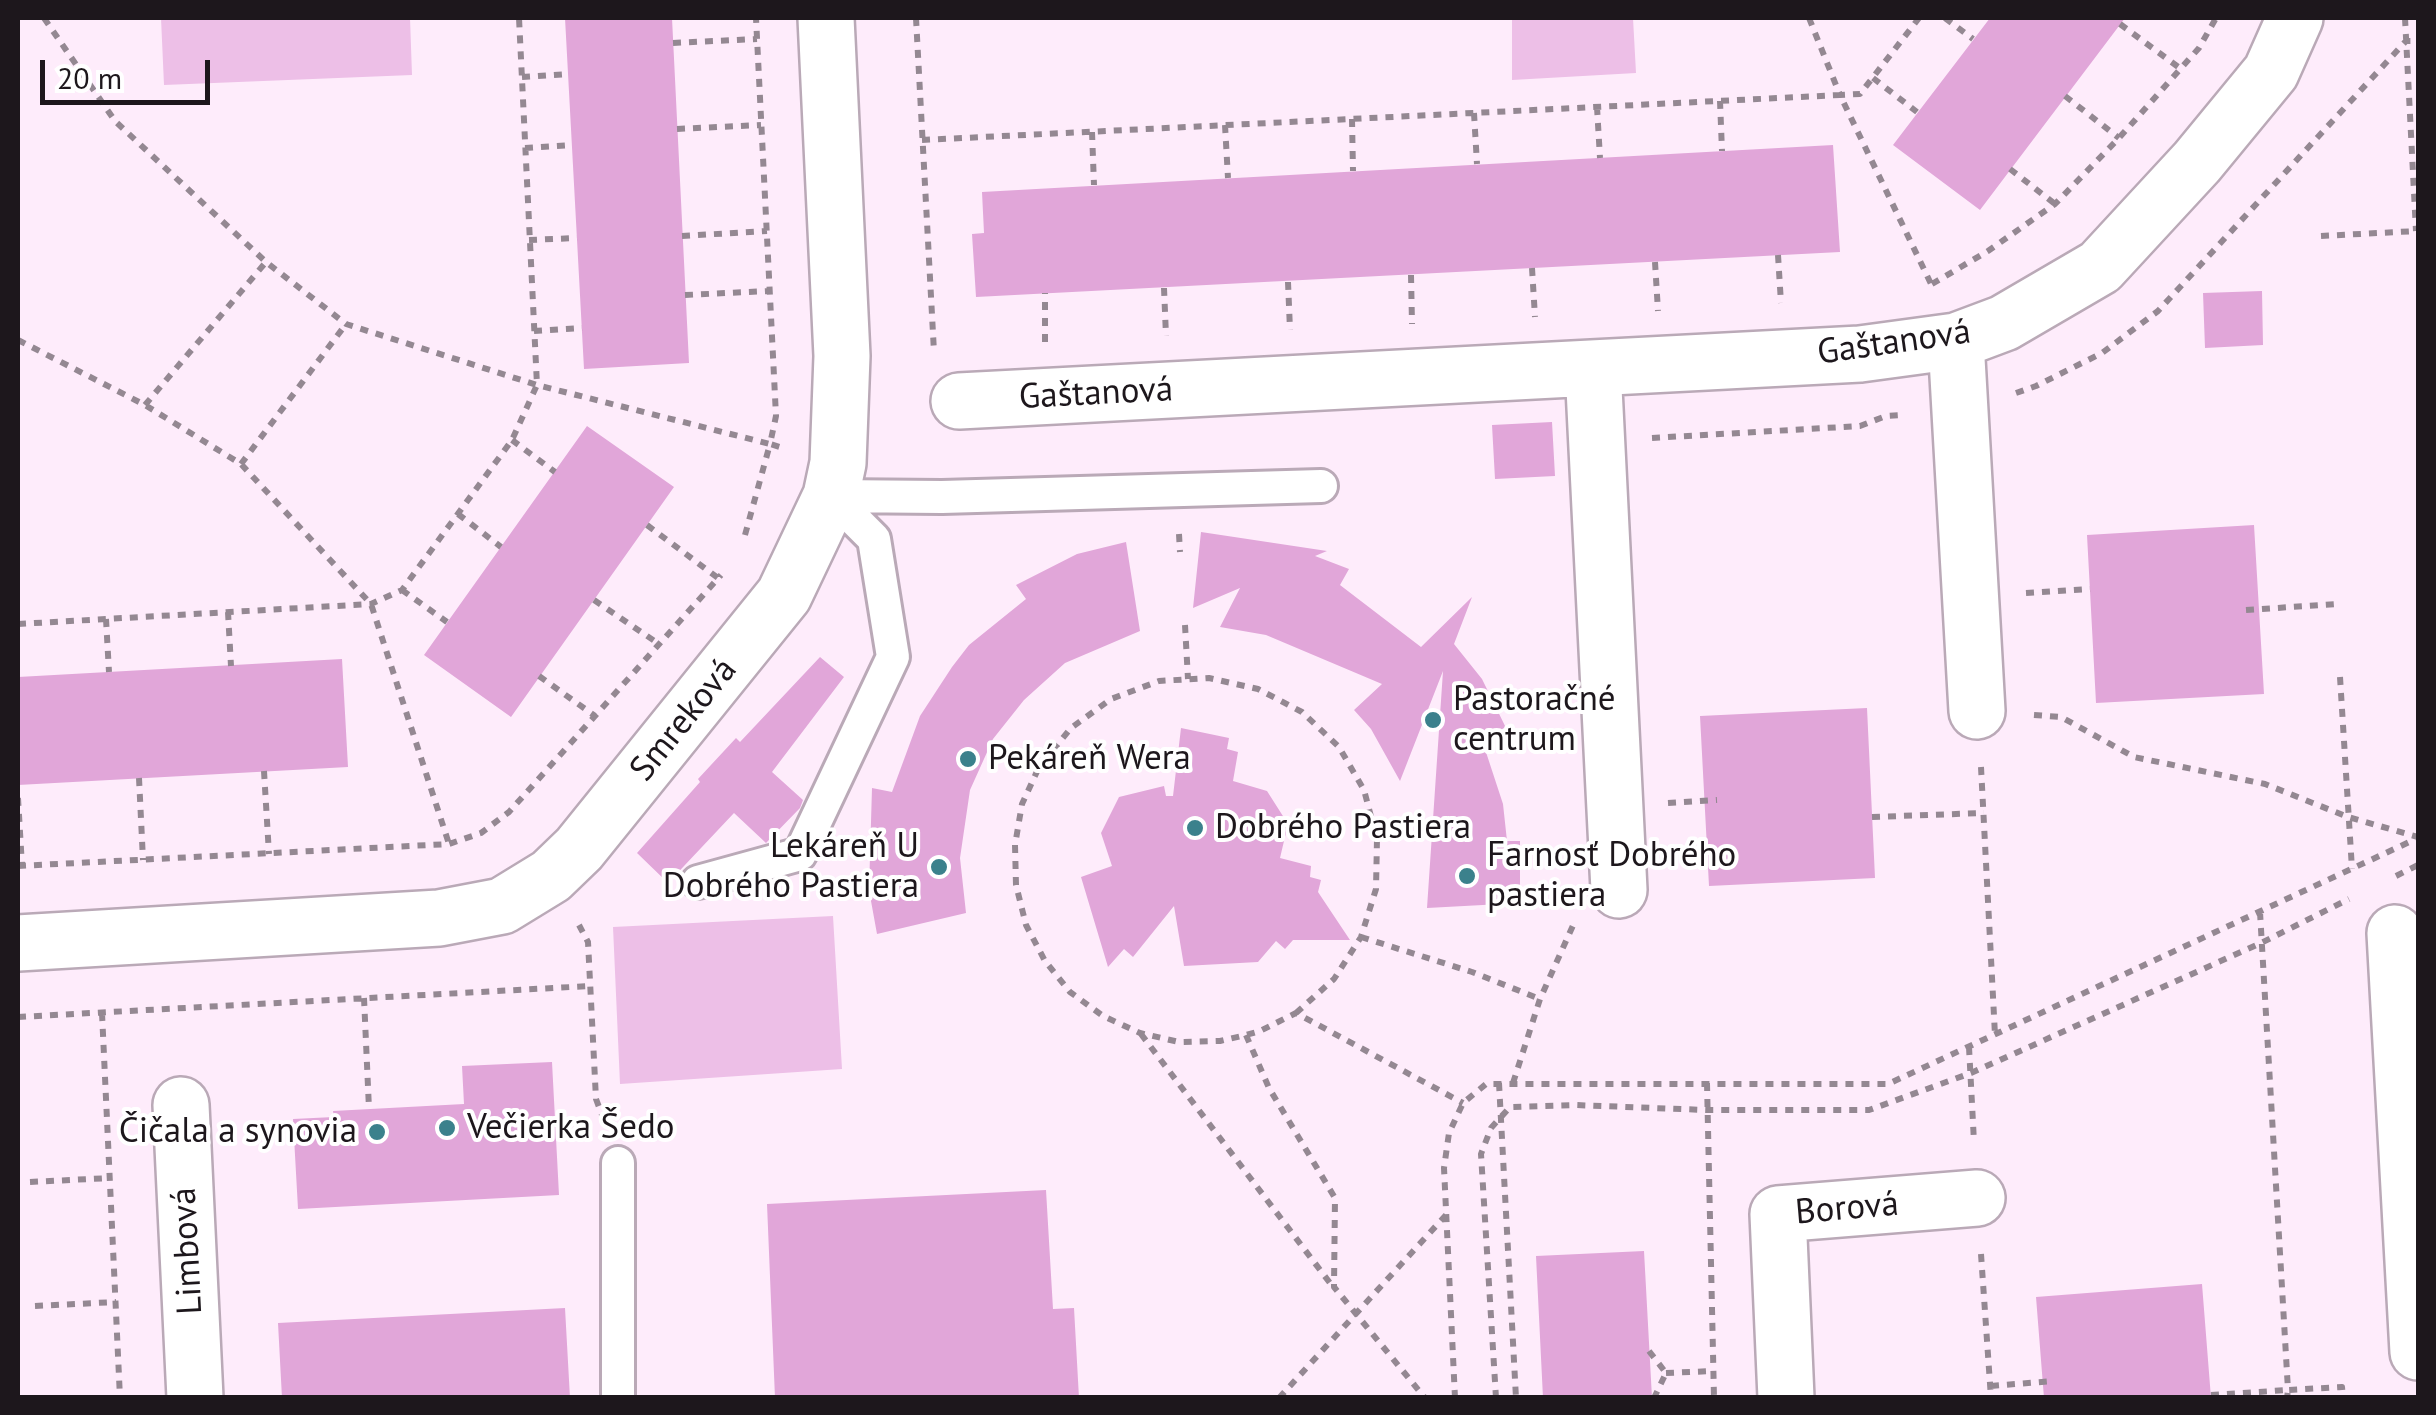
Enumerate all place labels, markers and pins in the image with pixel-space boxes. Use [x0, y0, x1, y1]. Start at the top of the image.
place label: Pastoračné centrum [1453, 679, 1616, 761]
marker: Pastoračné centrum [1422, 709, 1444, 731]
place label: Pekáreň Wera [988, 738, 1191, 780]
marker: Pekáreň Wera [957, 748, 979, 770]
place label: Dobrého Pastiera [1215, 807, 1471, 849]
marker: Dobrého Pastiera [1184, 817, 1206, 839]
place label: Lekáreň U Dobrého Pastiera [663, 826, 919, 908]
place label: Farnosť Dobrého pastiera [1487, 835, 1736, 917]
marker: Lekáreň U Dobrého Pastiera [928, 856, 950, 878]
marker: Farnosť Dobrého pastiera [1456, 865, 1478, 887]
place label: Večierka Šedo [467, 1107, 675, 1149]
place label: Čičala a synovia [119, 1111, 357, 1153]
marker: Večierka Šedo [436, 1117, 458, 1139]
marker: Čičala a synovia [366, 1121, 388, 1143]

